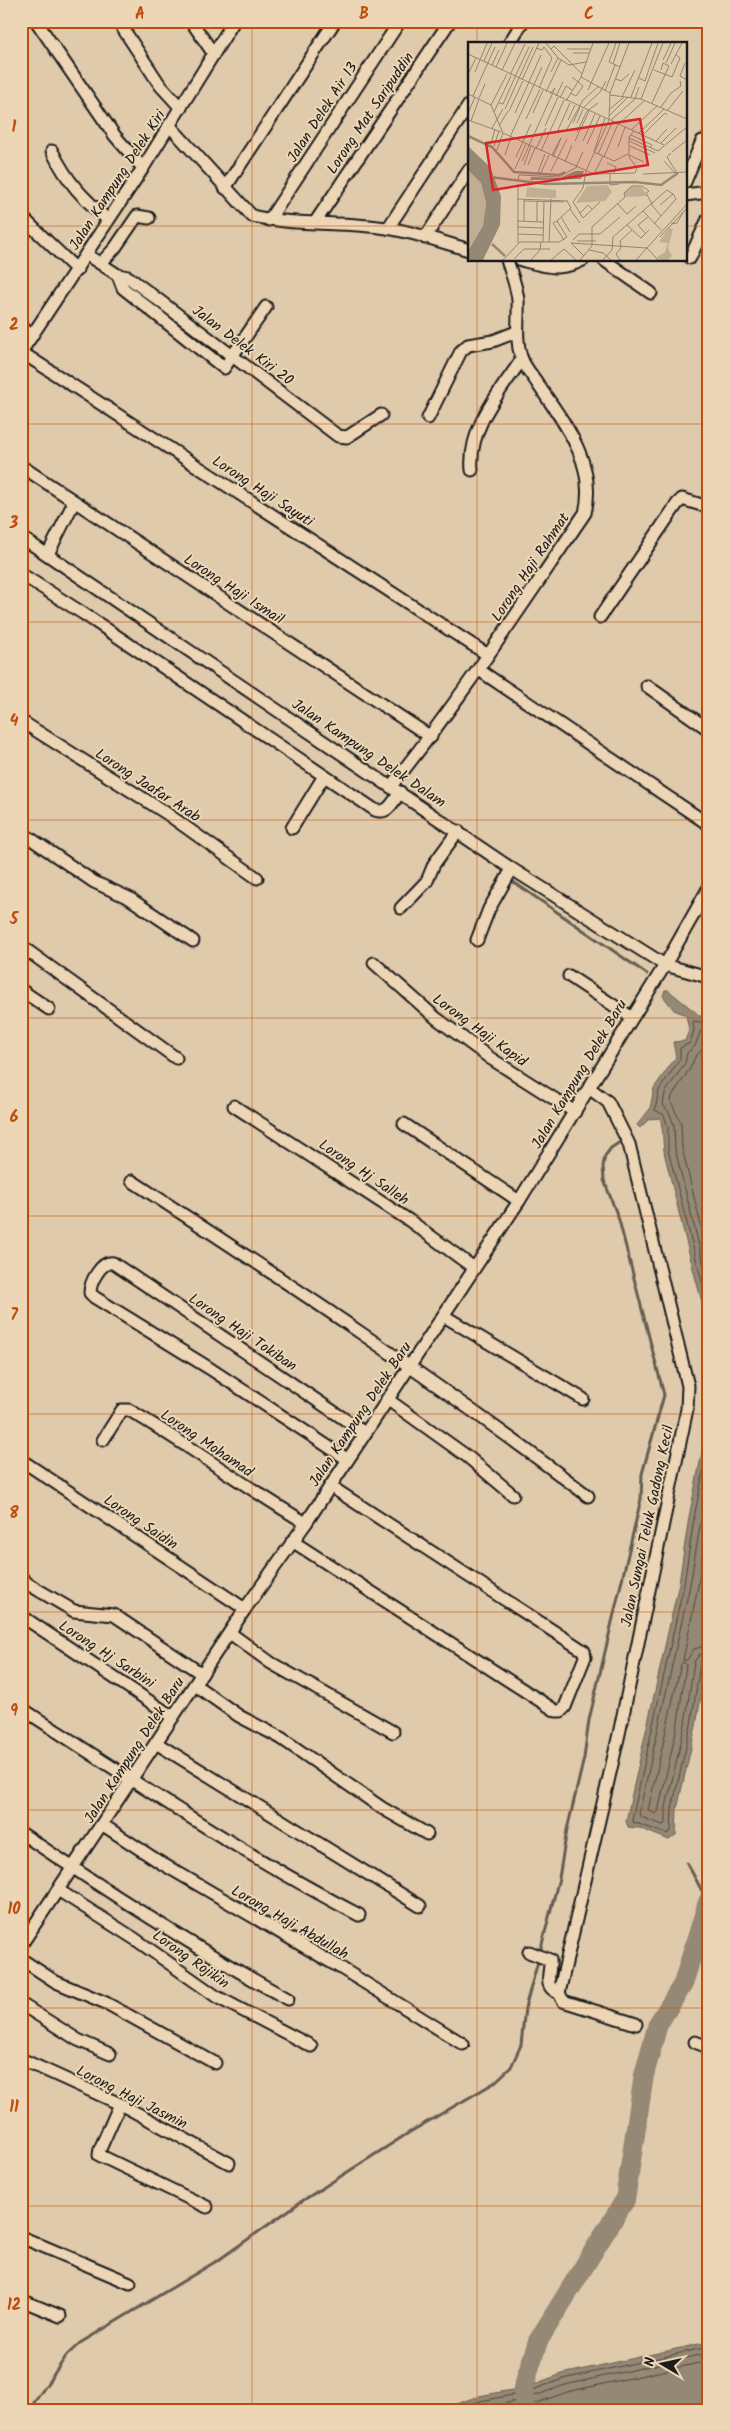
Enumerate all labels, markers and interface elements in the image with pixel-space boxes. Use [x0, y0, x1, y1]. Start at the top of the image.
text: A [135, 2, 145, 27]
text: B [359, 2, 369, 27]
text: C [584, 2, 594, 27]
inset map [468, 42, 686, 261]
street label: Lorong Mat Saripuddin [321, 48, 421, 180]
street label: Jalan Delek Air 13 [281, 57, 365, 168]
street label: Jalan Kampung Delek Kiri [63, 104, 173, 255]
text: 1 [12, 115, 17, 140]
street label: Jalan Delek Kiri 20 [187, 300, 299, 392]
text: 2 [9, 313, 19, 338]
street label: Lorong Haji Sayuti [207, 450, 319, 535]
street label: Lorong Haji Rahmat [485, 508, 576, 627]
text: 3 [9, 511, 19, 536]
street label: Lorong Haji Ismail [178, 548, 289, 632]
street label: Jalan Kampung Delek Dalam [287, 693, 450, 815]
text: 4 [10, 709, 19, 734]
street label: Lorong Jaafar Arab [90, 743, 205, 829]
text: 5 [9, 907, 20, 932]
street label: Lorong Haji Kapid [427, 988, 532, 1074]
street label: Jalan Kampung Delek Baru [526, 995, 634, 1154]
text: 6 [10, 1105, 19, 1130]
street label: Lorong Hj Salleh [313, 1134, 414, 1212]
street label: Lorong Haji Tokiban [183, 1287, 302, 1378]
text: 7 [10, 1303, 18, 1328]
street label: Jalan Kampung Delek Baru [303, 1337, 419, 1492]
street label: Lorong Mohamad [155, 1404, 258, 1484]
street label: Jalan Sungai Teluk Gadong Kecil [615, 1423, 681, 1629]
street label: Lorong Saidin [98, 1489, 183, 1557]
text: 8 [9, 1501, 19, 1526]
street label: Lorong Hj Sarbini [53, 1615, 161, 1696]
street label: Jalan Kampung Delek Baru [78, 1672, 191, 1829]
text: 9 [10, 1699, 18, 1724]
street label: Lorong Haji Abdullah [226, 1879, 353, 1966]
text: 10 [7, 1897, 21, 1922]
street label: Lorong Rojikin [147, 1924, 234, 1995]
street label: Lorong Haji Jasmin [72, 2059, 191, 2136]
text: 11 [9, 2095, 19, 2120]
text: 12 [7, 2293, 21, 2318]
north arrow [636, 2338, 686, 2388]
text: N [639, 2356, 662, 2368]

